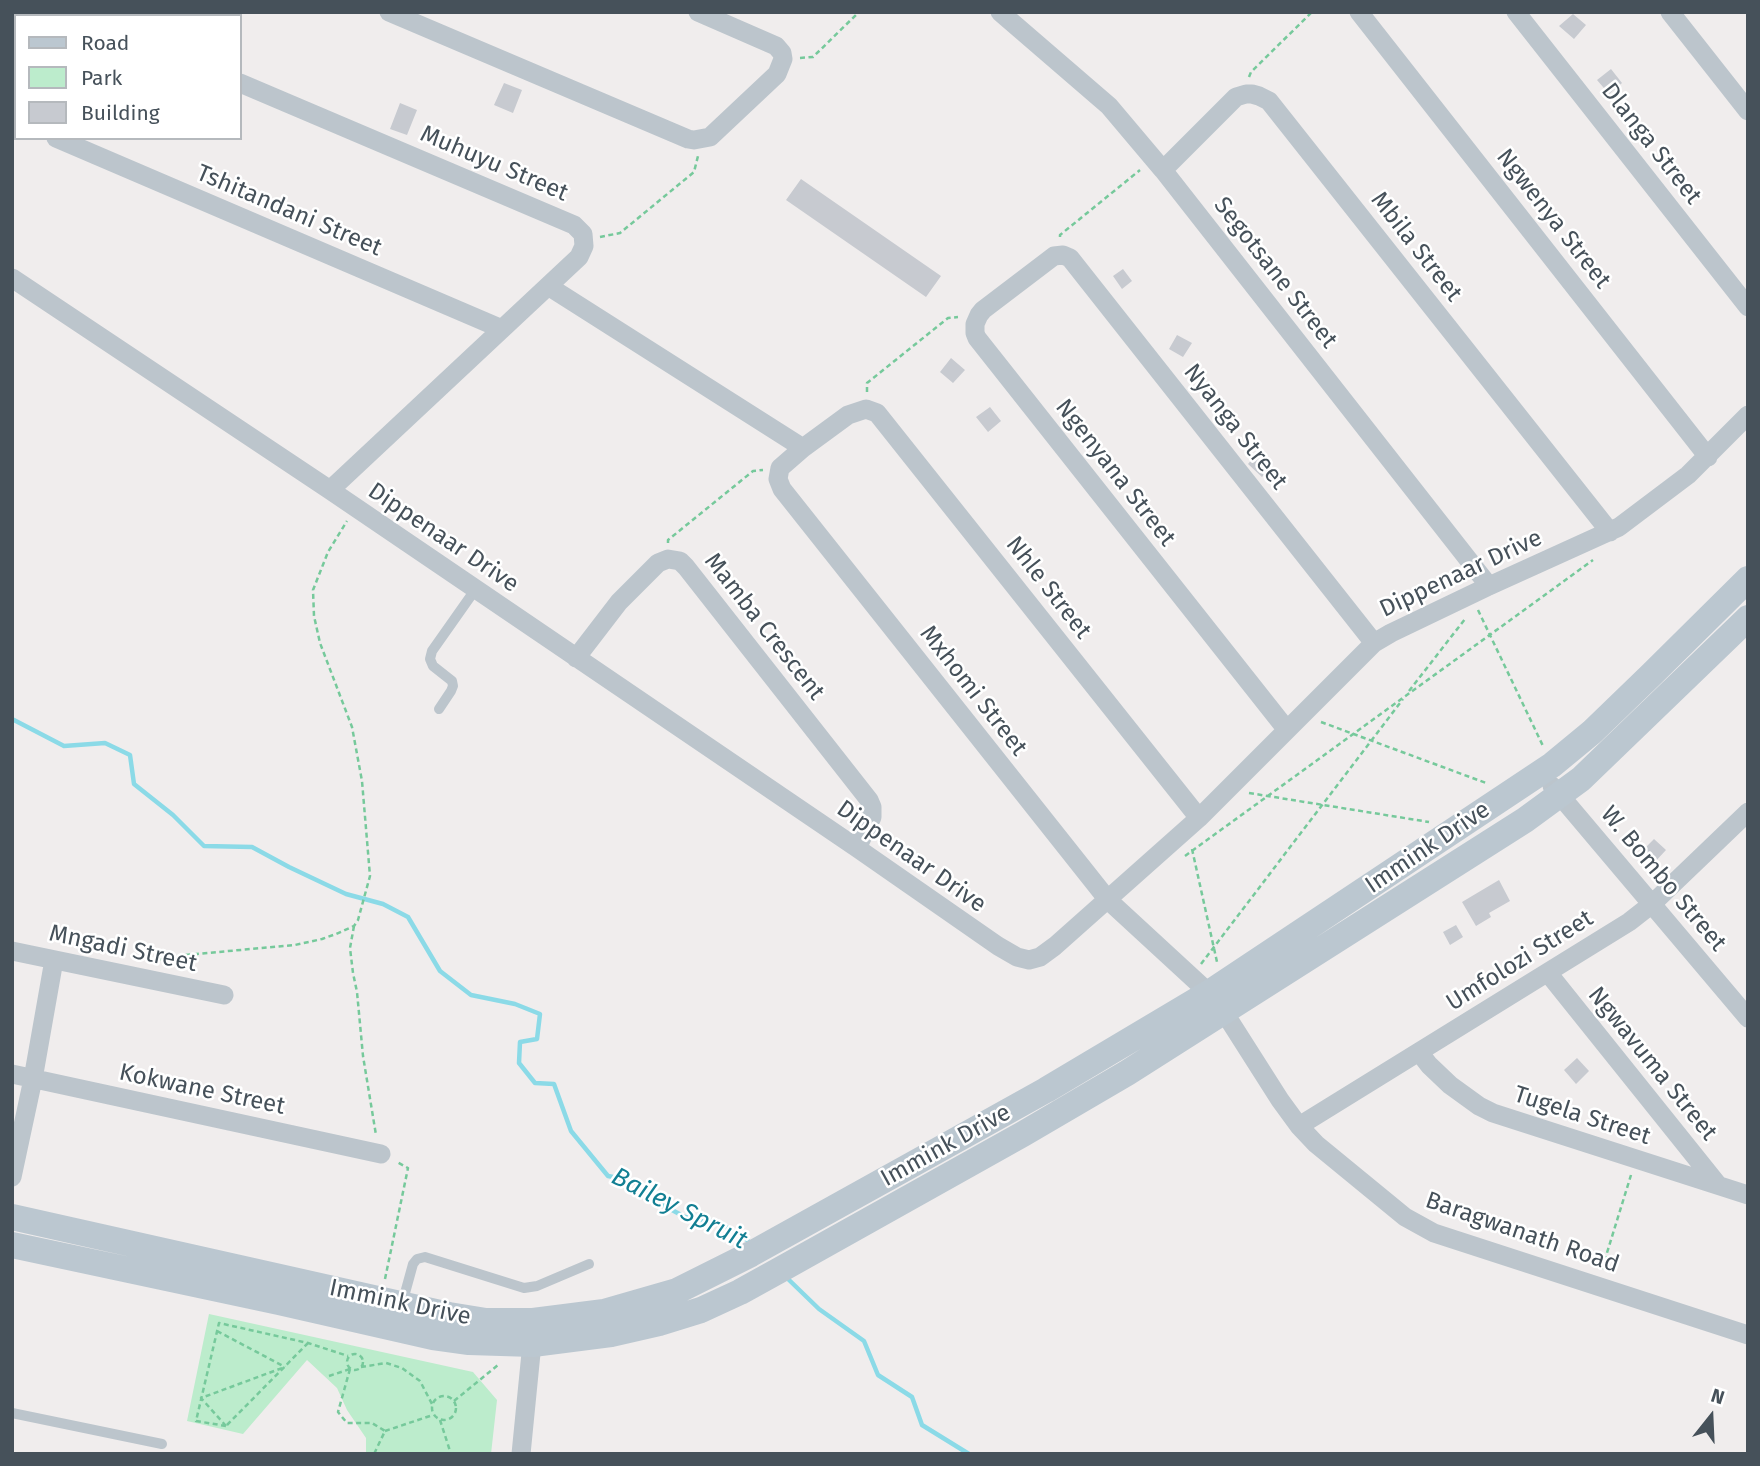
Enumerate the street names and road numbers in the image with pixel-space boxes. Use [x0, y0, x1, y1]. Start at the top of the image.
street label: Dlanga Street [1595, 78, 1707, 210]
street label: Muhuyu Street [416, 120, 572, 208]
street label: Ngwenya Street [1490, 144, 1616, 294]
street label: Tshitandani Street [192, 159, 386, 263]
street label: Mbila Street [1364, 186, 1468, 308]
street label: Segotsane Street [1207, 192, 1343, 354]
street label: Nyanga Street [1177, 358, 1293, 496]
street label: Ngenyana Street [1049, 394, 1181, 552]
street label: Dippenaar Drive [362, 477, 524, 599]
street label: Dippenaar Drive [1375, 524, 1547, 624]
street label: Nhle Street [999, 531, 1097, 645]
street label: Mamba Crescent [698, 548, 830, 706]
street label: Mxhomi Street [913, 620, 1033, 762]
street label: Dippenaar Drive [831, 795, 991, 919]
street label: Immink Drive [1360, 796, 1496, 900]
street label: W. Bombo Street [1594, 801, 1732, 957]
street label: Umfolozi Street [1441, 904, 1599, 1018]
street label: Mngadi Street [46, 919, 200, 979]
street label: Ngwavuma Street [1581, 981, 1723, 1147]
street label: Kokwane Street [117, 1058, 287, 1122]
street label: Tugela Street [1510, 1080, 1654, 1152]
street label: Immink Drive [876, 1099, 1016, 1193]
street label: Baragwanath Road [1421, 1186, 1623, 1280]
street label: Immink Drive [327, 1274, 473, 1332]

